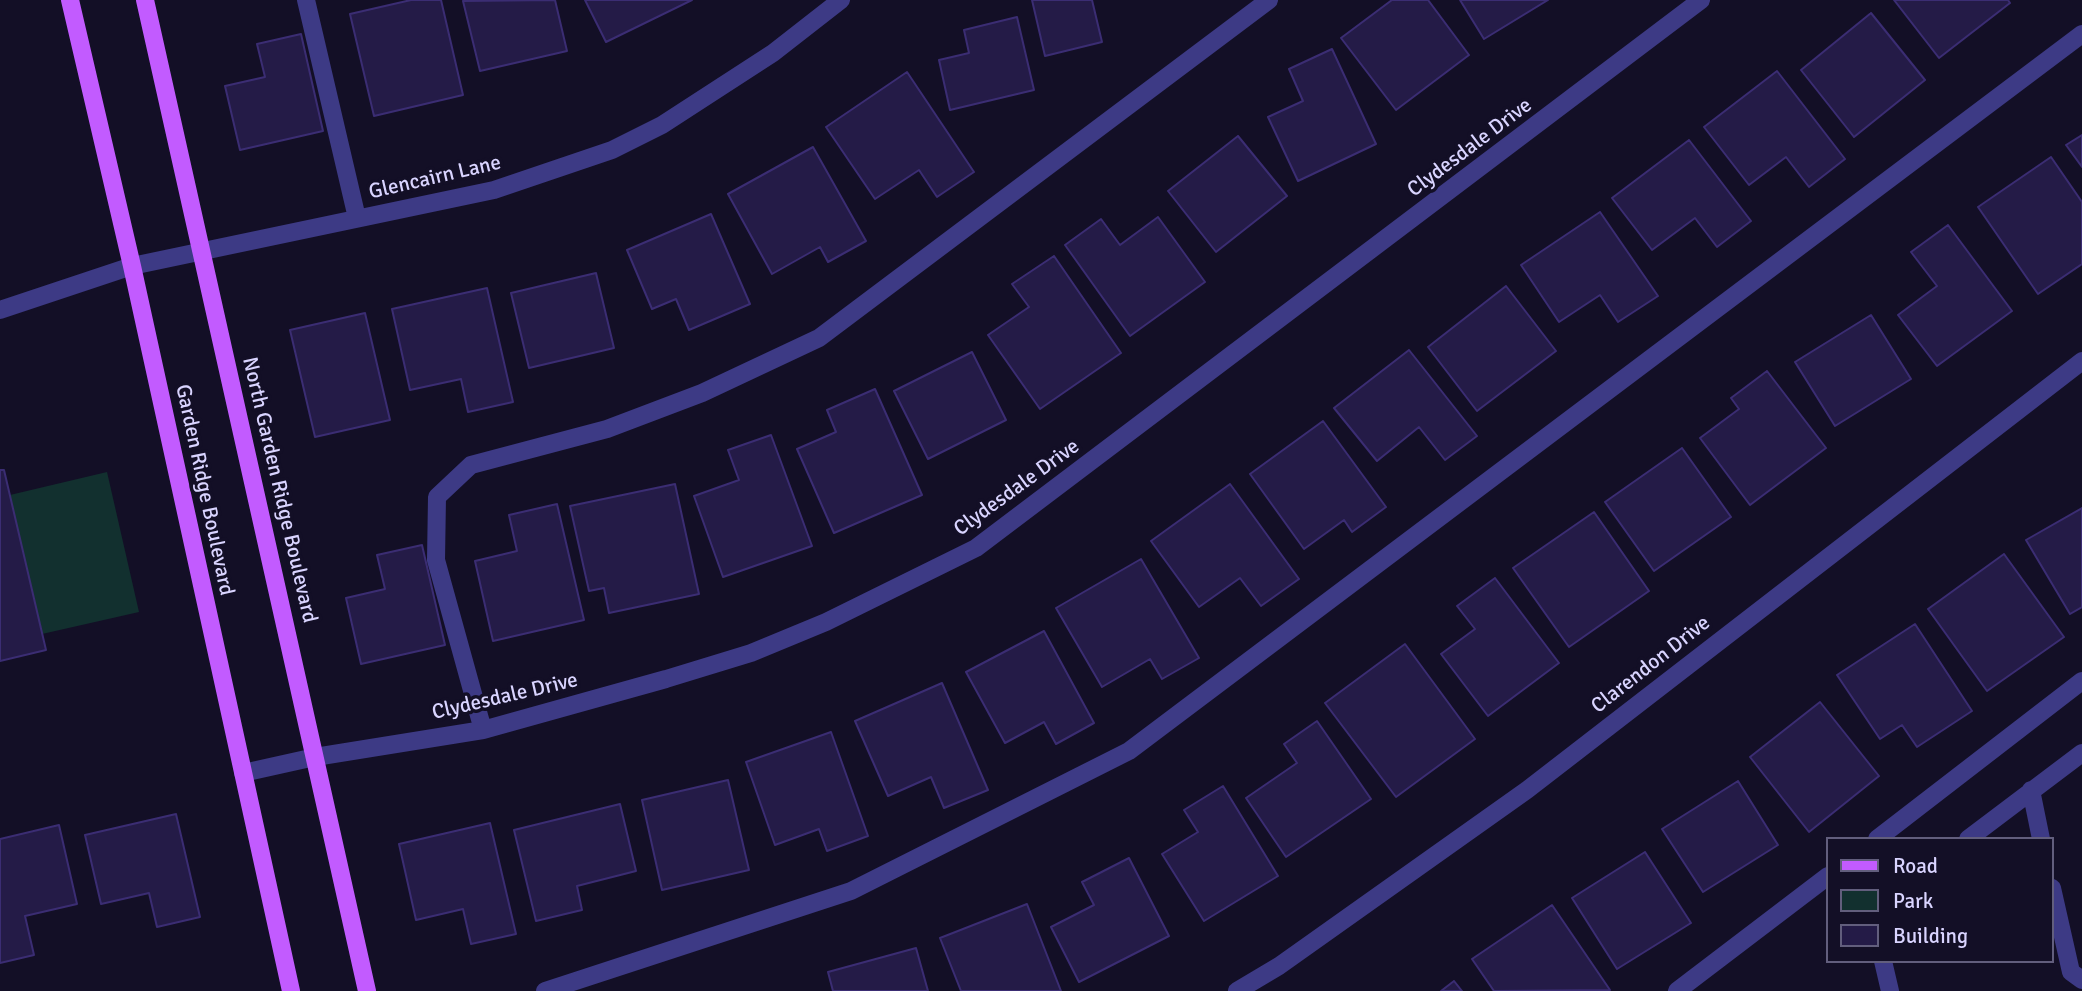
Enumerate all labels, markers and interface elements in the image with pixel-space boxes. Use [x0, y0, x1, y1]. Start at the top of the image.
street label: Clydesdale Drive [1403, 93, 1537, 203]
street label: Glencairn Lane [366, 151, 504, 205]
street label: North Garden Ridge Boulevard [236, 355, 322, 625]
street label: Garden Ridge Boulevard [169, 382, 239, 598]
street label: Clydesdale Drive [949, 434, 1085, 542]
street label: Clarendon Drive [1587, 611, 1715, 719]
street label: Clydesdale Drive [430, 668, 580, 726]
legend [1826, 837, 2054, 963]
text: Road [1893, 853, 1938, 879]
text: Park [1893, 888, 1933, 914]
text: Building [1893, 923, 1968, 949]

